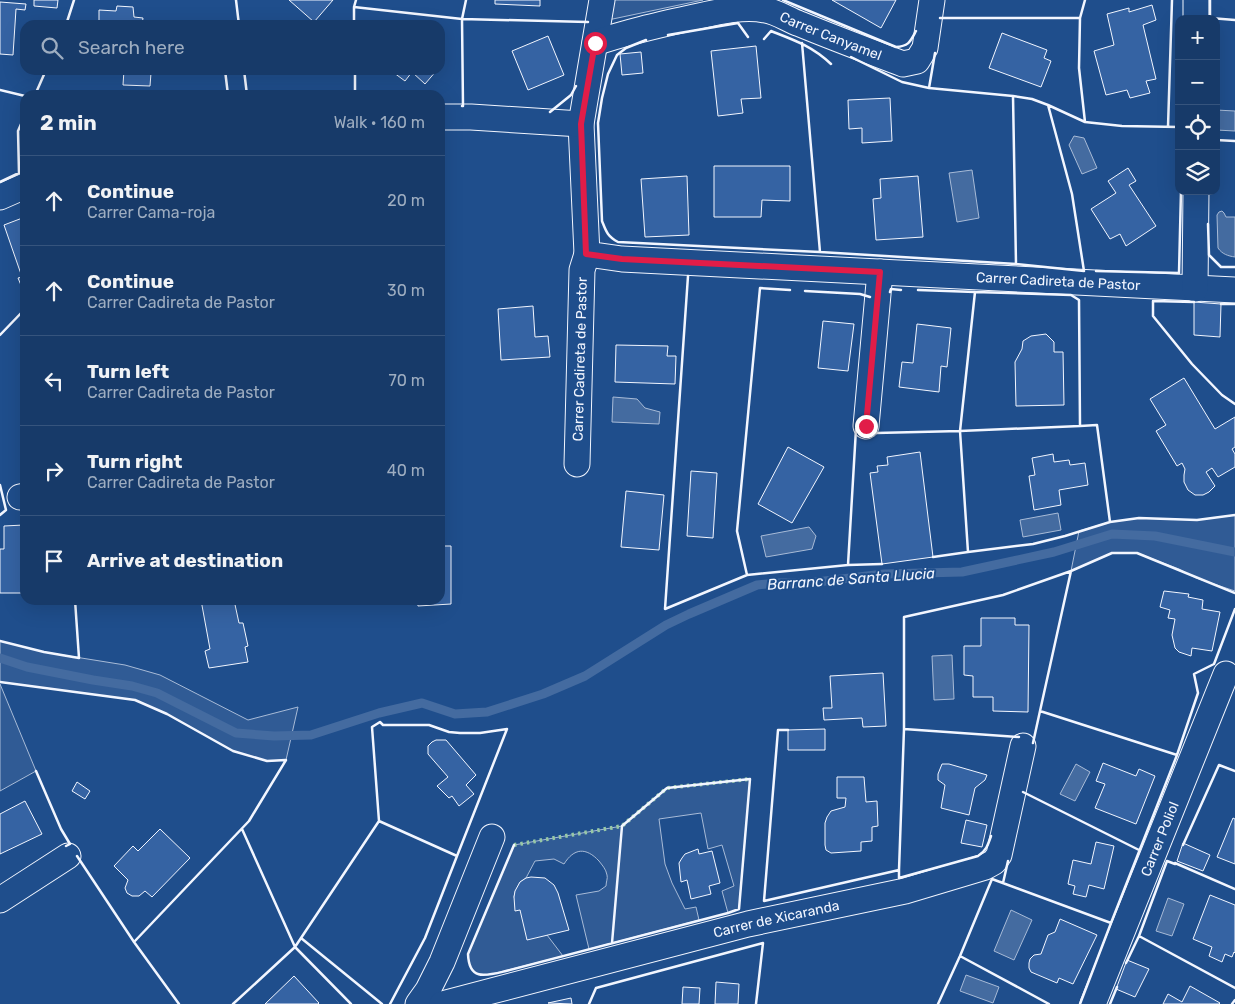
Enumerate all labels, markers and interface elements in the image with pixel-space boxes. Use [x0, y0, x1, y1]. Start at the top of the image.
street label: Carrer Canyamel [777, 8, 884, 64]
map controls [1175, 15, 1220, 195]
button: + [1175, 15, 1220, 60]
search box [20, 20, 445, 75]
route start [584, 32, 607, 55]
icon: search [38, 34, 66, 62]
text: Search here [78, 36, 185, 59]
button: − [1175, 60, 1220, 105]
button: locate [1175, 105, 1220, 150]
text: 2 min [40, 110, 97, 135]
text: Walk · 160 m [334, 113, 425, 132]
button: layers [1175, 150, 1220, 195]
text: Continue [87, 180, 174, 203]
icon: ahead [40, 187, 68, 215]
text: 20 m [387, 191, 425, 210]
text: Carrer Cama-roja [87, 203, 215, 222]
street label: Carrer Cadireta de Pastor [976, 268, 1141, 294]
text: Continue [87, 270, 174, 293]
street label: Carrer Cadireta de Pastor [569, 276, 590, 441]
icon: ahead [40, 277, 68, 305]
text: 30 m [387, 281, 425, 300]
text: Carrer Cadireta de Pastor [87, 293, 275, 312]
text: Turn left [87, 360, 169, 383]
icon: left [40, 367, 68, 395]
text: 70 m [388, 371, 425, 390]
text: Carrer Cadireta de Pastor [87, 383, 275, 402]
route end [855, 415, 878, 438]
text: Turn right [87, 450, 182, 473]
icon: right [40, 457, 68, 485]
text: 40 m [387, 461, 425, 480]
text: Carrer Cadireta de Pastor [87, 473, 275, 492]
icon: arrive [40, 547, 68, 575]
text: Arrive at destination [87, 549, 283, 572]
water label: Barranc de Santa Llucia [766, 564, 936, 594]
street label: Carrer Poliol [1137, 799, 1182, 879]
street label: Carrer de Xicaranda [711, 897, 841, 941]

